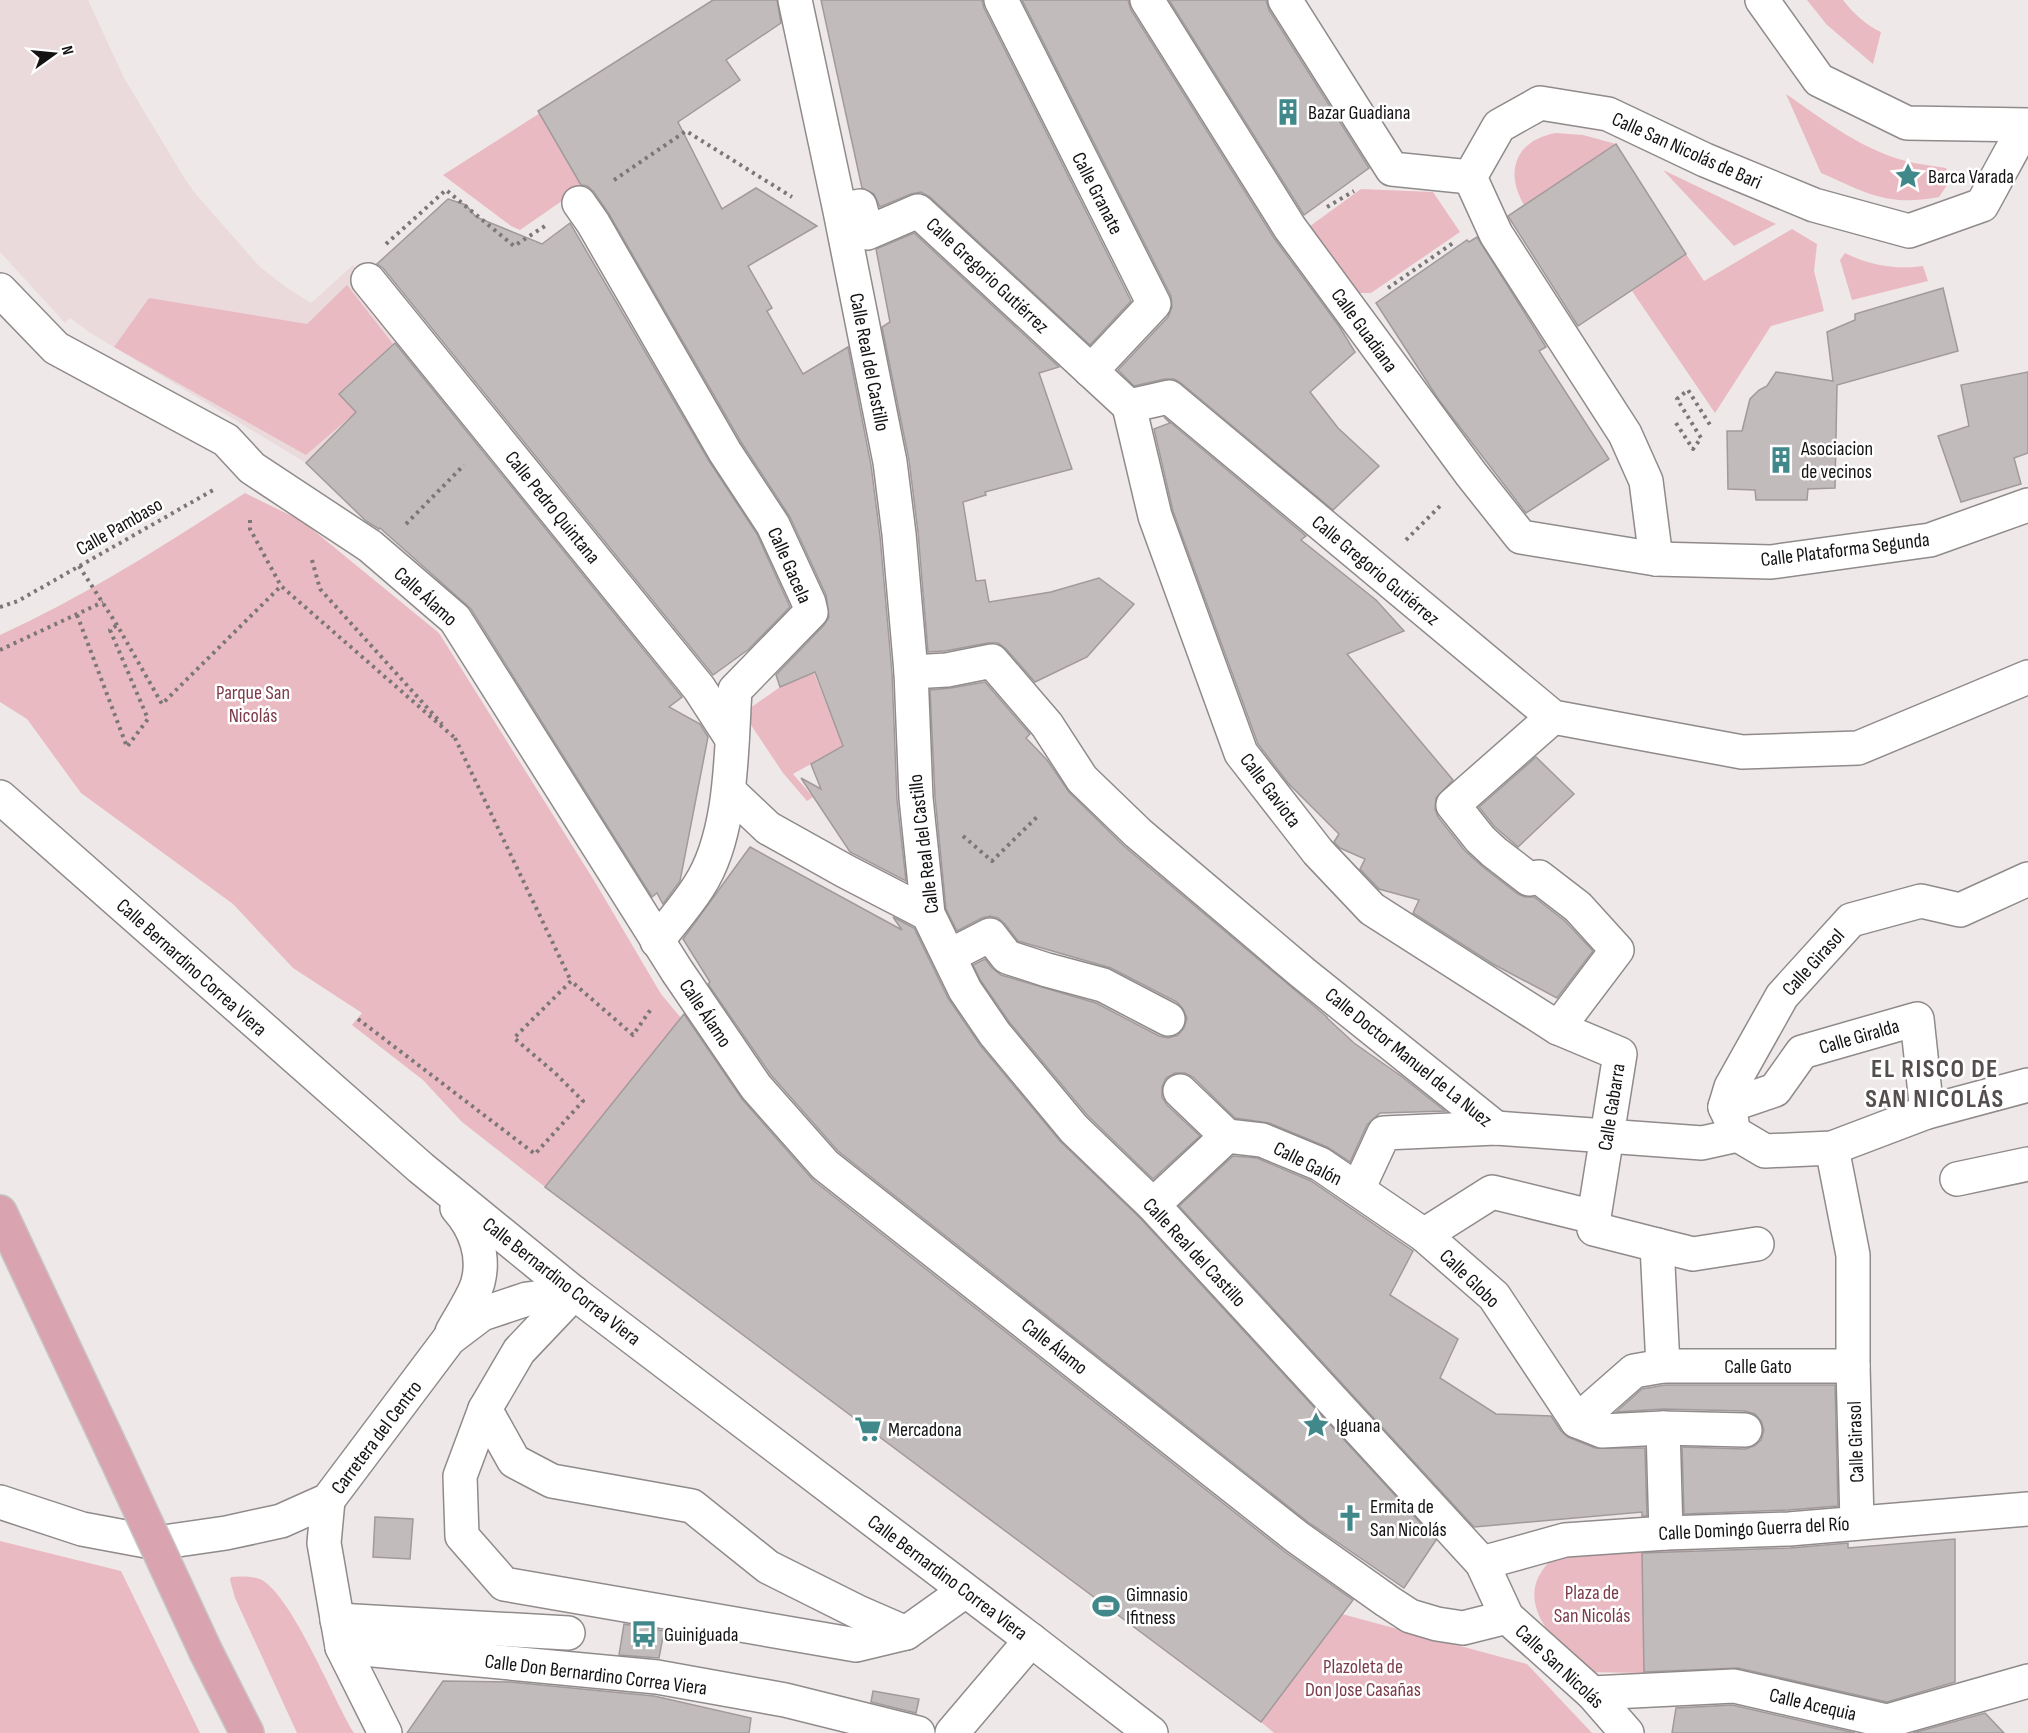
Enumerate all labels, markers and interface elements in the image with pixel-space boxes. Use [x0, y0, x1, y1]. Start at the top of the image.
north arrow [24, 24, 84, 84]
text: N [57, 44, 77, 57]
building icon: Bazar Guadiana [1273, 97, 1303, 127]
place label: Bazar Guadiana [1308, 101, 1411, 125]
street label: Calle San Nicolás de Bari [1608, 107, 1765, 195]
street label: Calle Granate [1066, 148, 1128, 239]
place icon: Barca Varada [1893, 161, 1923, 191]
place label: Barca Varada [1928, 165, 2014, 189]
street label: Calle Gregorio Gutiérrez [921, 213, 1054, 339]
street label: Calle Guadiana [1326, 284, 1403, 377]
street label: Calle Real del Castillo [844, 291, 894, 433]
place label: Asociacion de vecinos [1800, 437, 1873, 484]
building icon: Asociacion de vecinos [1766, 445, 1796, 475]
street label: Calle Pedro Quintana [499, 446, 605, 569]
street label: Calle Pambaso [72, 492, 167, 561]
street label: Calle Gregorio Gutiérrez [1307, 510, 1444, 631]
street label: Calle Gacela [762, 524, 816, 607]
street label: Calle Plataforma Segunda [1759, 528, 1931, 572]
street label: Calle Álamo [389, 562, 462, 631]
park label: Parque San Nicolás [216, 681, 290, 728]
street label: Calle Gaviota [1235, 749, 1306, 832]
street label: Calle Real del Castillo [904, 773, 944, 915]
street label: Calle Bernardino Correa Viera [111, 894, 271, 1042]
street label: Calle Girasol [1777, 924, 1850, 1001]
street label: Calle Álamo [674, 975, 737, 1052]
street label: Calle Doctor Manuel de La Nuez [1320, 983, 1497, 1133]
street label: Calle Giralda [1816, 1014, 1902, 1060]
district label: EL RISCO DE SAN NICOLÁS [1865, 1054, 2005, 1115]
street label: Calle Gabarra [1593, 1062, 1631, 1153]
street label: Calle Galón [1269, 1136, 1346, 1191]
street label: Calle Real del Castillo [1138, 1193, 1251, 1312]
street label: Calle Bernardino Correa Viera [478, 1213, 645, 1351]
street label: Calle Globo [1434, 1244, 1504, 1313]
street label: Calle Álamo [1017, 1314, 1092, 1380]
street label: Calle Gato [1724, 1355, 1792, 1379]
street label: Carretera del Centro [326, 1376, 427, 1499]
street label: Calle Girasol [1843, 1401, 1869, 1483]
place icon: Iguana [1301, 1410, 1331, 1440]
supermarket icon: Mercadona [853, 1414, 883, 1444]
place label: Iguana [1336, 1414, 1380, 1438]
place label: Mercadona [888, 1418, 962, 1442]
place label: Ermita de San Nicolás [1370, 1495, 1447, 1542]
church icon: Ermita de San Nicolás [1335, 1503, 1365, 1533]
street label: Calle Bernardino Correa Viera [863, 1510, 1032, 1646]
street label: Calle Domingo Guerra del Río [1658, 1512, 1850, 1546]
park label: Plaza de San Nicolás [1554, 1581, 1630, 1628]
place label: Gimnasio Ifitness [1126, 1583, 1188, 1630]
sports icon: Gimnasio Ifitness [1091, 1591, 1121, 1621]
bus stop icon: Guiniguada [629, 1619, 659, 1649]
street label: Calle San Nicolás [1510, 1620, 1609, 1714]
place label: Guiniguada [664, 1623, 738, 1647]
street label: Calle Don Bernardino Correa Viera [483, 1649, 708, 1701]
park label: Plazoleta de Don Jose Casañas [1305, 1655, 1421, 1702]
street label: Calle Acequia [1767, 1683, 1859, 1727]

